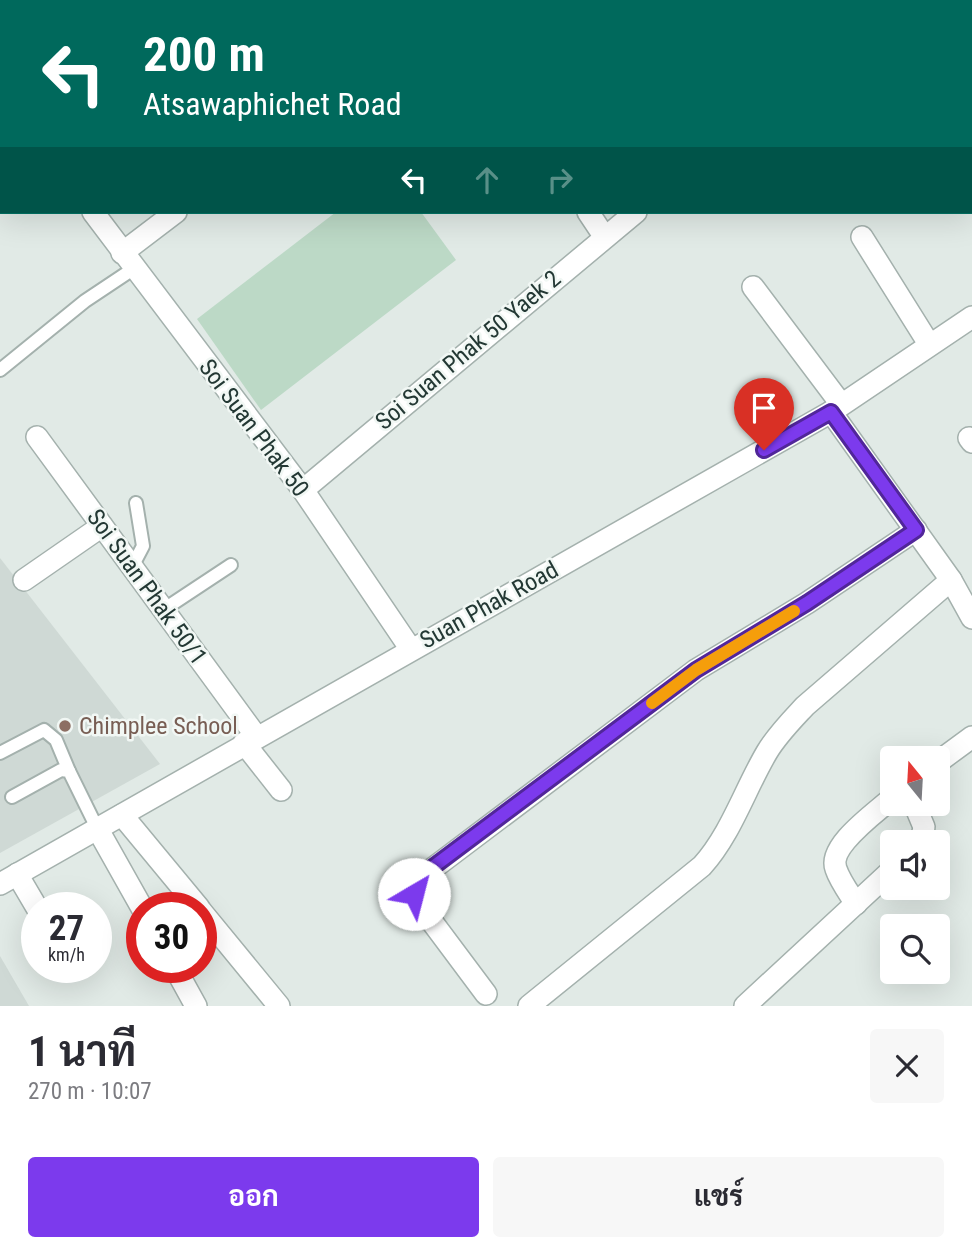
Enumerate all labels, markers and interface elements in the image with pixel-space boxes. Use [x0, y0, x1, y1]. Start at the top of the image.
text: 200 m [143, 26, 265, 83]
icon: left [28, 28, 119, 119]
text: Atsawaphichet Road [143, 85, 402, 123]
icon: left [395, 161, 433, 199]
icon: ahead [468, 161, 506, 199]
icon: right [541, 161, 579, 199]
street label: Soi Suan Phak 50 Yaek 2 [370, 264, 566, 436]
street label: Soi Suan Phak 50 [193, 354, 315, 502]
pin [734, 378, 794, 450]
icon: arrive [745, 389, 783, 427]
street label: Soi Suan Phak 50/1 [81, 504, 213, 670]
street label: Suan Phak Road [415, 556, 563, 654]
place label: Chimplee School [79, 712, 238, 740]
marker: Chimplee School [57, 718, 73, 734]
north arrow [880, 746, 950, 816]
map controls [880, 746, 950, 984]
button: sound [880, 830, 950, 900]
position arrow [377, 857, 451, 931]
speed limit sign: 30 [126, 892, 217, 983]
text: 27 [49, 908, 84, 949]
button: search [880, 914, 950, 984]
text: km/h [48, 944, 85, 965]
text: 1 นาที [28, 1027, 136, 1076]
button: close [870, 1029, 944, 1103]
text: 270 m · 10:07 [28, 1078, 152, 1105]
button: ออก [28, 1157, 479, 1237]
button: แชร์ [493, 1157, 944, 1237]

